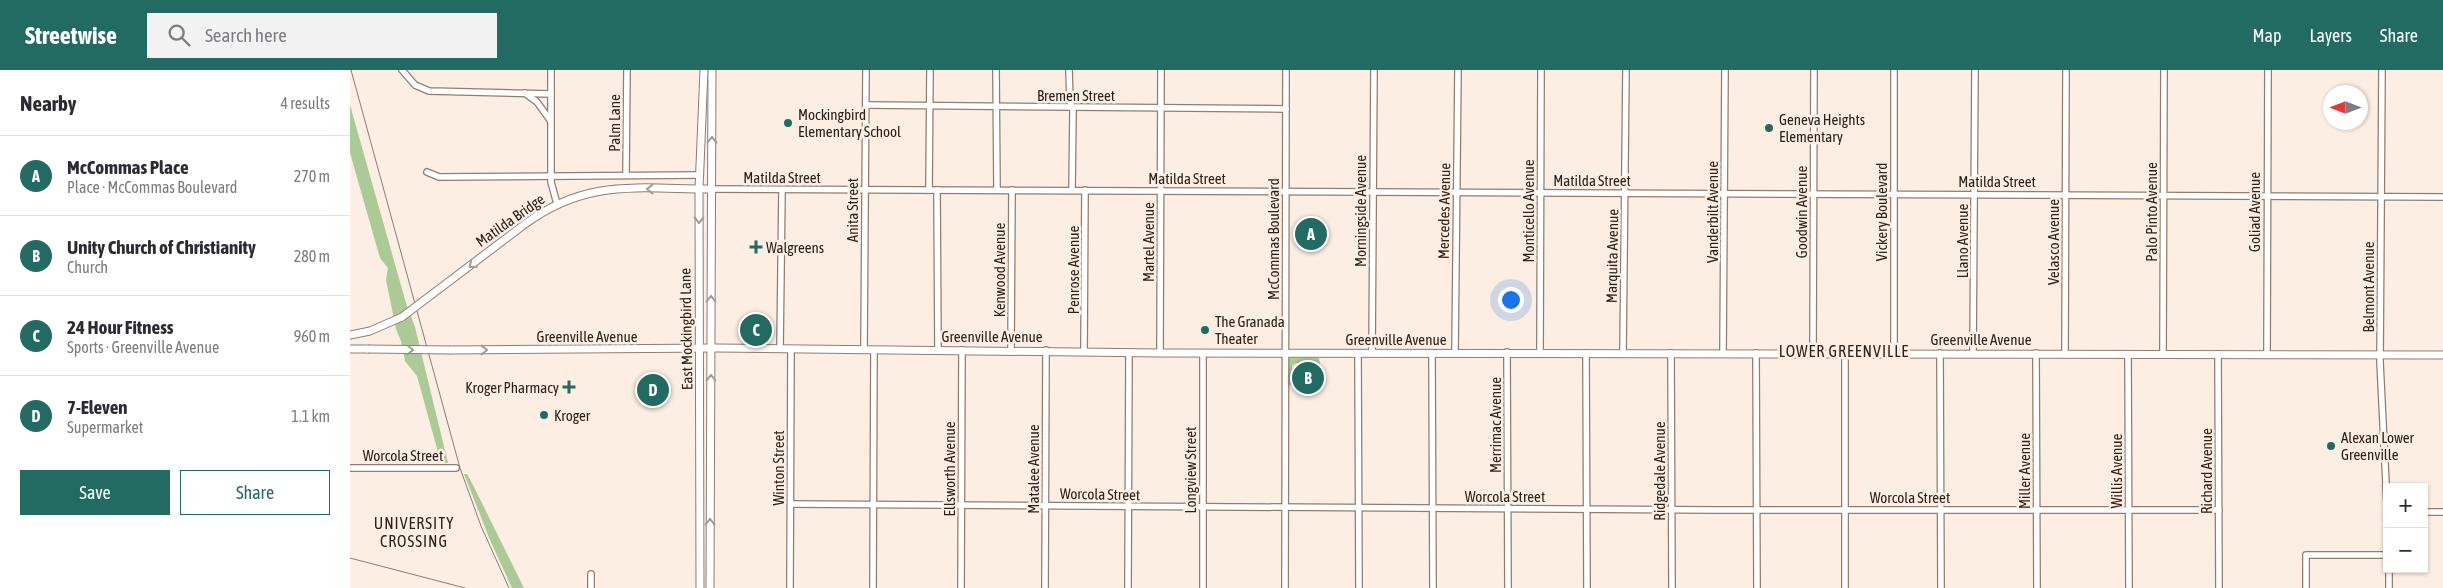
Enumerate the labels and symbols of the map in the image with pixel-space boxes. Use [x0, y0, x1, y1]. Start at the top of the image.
north arrow [2323, 85, 2368, 130]
street label: Bremen Street [1037, 87, 1115, 104]
street label: Palm Lane [606, 94, 623, 152]
place label: Mockingbird Elementary School [798, 106, 901, 140]
place label: Geneva Heights Elementary [1779, 111, 1865, 145]
marker: Mockingbird Elementary School [782, 117, 794, 129]
marker: Geneva Heights Elementary [1763, 122, 1775, 134]
one-way arrow [707, 136, 717, 144]
street label: Morningside Avenue [1352, 155, 1369, 267]
street label: Monticello Avenue [1520, 159, 1537, 262]
street label: Vanderbilt Avenue [1704, 161, 1721, 263]
street label: Mercedes Avenue [1435, 162, 1453, 259]
street label: Palo Pinto Avenue [2143, 162, 2160, 262]
street label: Vickery Boulevard [1873, 163, 1890, 261]
street label: Goodwin Avenue [1793, 166, 1810, 258]
street label: Matilda Street [743, 169, 821, 186]
street label: Matilda Street [1148, 170, 1226, 187]
street label: Matilda Street [1553, 172, 1631, 189]
street label: Goliad Avenue [2246, 172, 2263, 252]
street label: Matilda Street [1958, 173, 2036, 190]
street label: Anita Street [844, 178, 861, 242]
street label: McCommas Boulevard [1265, 178, 1282, 300]
one-way arrow [646, 184, 654, 194]
street label: Matilda Bridge [472, 190, 548, 250]
street label: Velasco Avenue [2045, 199, 2062, 285]
street label: Martel Avenue [1140, 202, 1157, 282]
street label: Llano Avenue [1954, 203, 1971, 278]
street label: Marquita Avenue [1603, 209, 1621, 303]
pin: A [1295, 215, 1327, 253]
one-way arrow [694, 216, 704, 224]
street label: Kenwood Avenue [991, 222, 1008, 317]
street label: Penrose Avenue [1065, 226, 1082, 314]
place label: Walgreens [766, 239, 824, 256]
marker: Walgreens [750, 241, 762, 253]
street label: Belmont Avenue [2360, 241, 2377, 332]
one-way arrow [469, 259, 478, 267]
street label: East Mockingbird Lane [676, 268, 696, 390]
your location [1498, 287, 1524, 313]
one-way arrow [706, 295, 716, 303]
pin: C [740, 311, 772, 349]
place label: The Granada Theater [1215, 313, 1285, 347]
marker: The Granada Theater [1199, 324, 1211, 336]
street label: Greenville Avenue [536, 328, 638, 345]
street label: Greenville Avenue [941, 328, 1043, 345]
street label: Greenville Avenue [1345, 331, 1447, 348]
street label: Greenville Avenue [1930, 331, 2032, 348]
district label: LOWER GREENVILLE [1779, 342, 1909, 360]
one-way arrow [406, 344, 414, 355]
one-way arrow [480, 345, 488, 355]
pin: B [1292, 359, 1324, 397]
pin: D [637, 371, 669, 409]
one-way arrow [706, 374, 716, 382]
street label: Merrimac Avenue [1487, 377, 1504, 473]
place label: Kroger Pharmacy [465, 379, 559, 396]
marker: Kroger Pharmacy [563, 381, 575, 393]
place label: Kroger [554, 407, 591, 424]
marker: Kroger [538, 409, 550, 421]
street label: Ellsworth Avenue [941, 421, 958, 516]
street label: Ridgedale Avenue [1651, 421, 1668, 521]
street label: Matalee Avenue [1025, 424, 1042, 514]
street label: Longview Street [1182, 427, 1199, 513]
street label: Richard Avenue [2198, 428, 2215, 514]
place label: Alexan Lower Greenville [2341, 429, 2415, 463]
street label: Winton Street [770, 430, 787, 506]
street label: Miller Avenue [2016, 433, 2033, 509]
street label: Willis Avenue [2108, 434, 2125, 508]
marker: Alexan Lower Greenville [2325, 440, 2337, 452]
street label: Worcola Street [363, 447, 443, 464]
street label: Worcola Street [1060, 485, 1140, 503]
street label: Worcola Street [1465, 488, 1545, 505]
street label: Worcola Street [1870, 489, 1950, 506]
district label: UNIVERSITY CROSSING [374, 514, 454, 550]
one-way arrow [705, 518, 715, 526]

